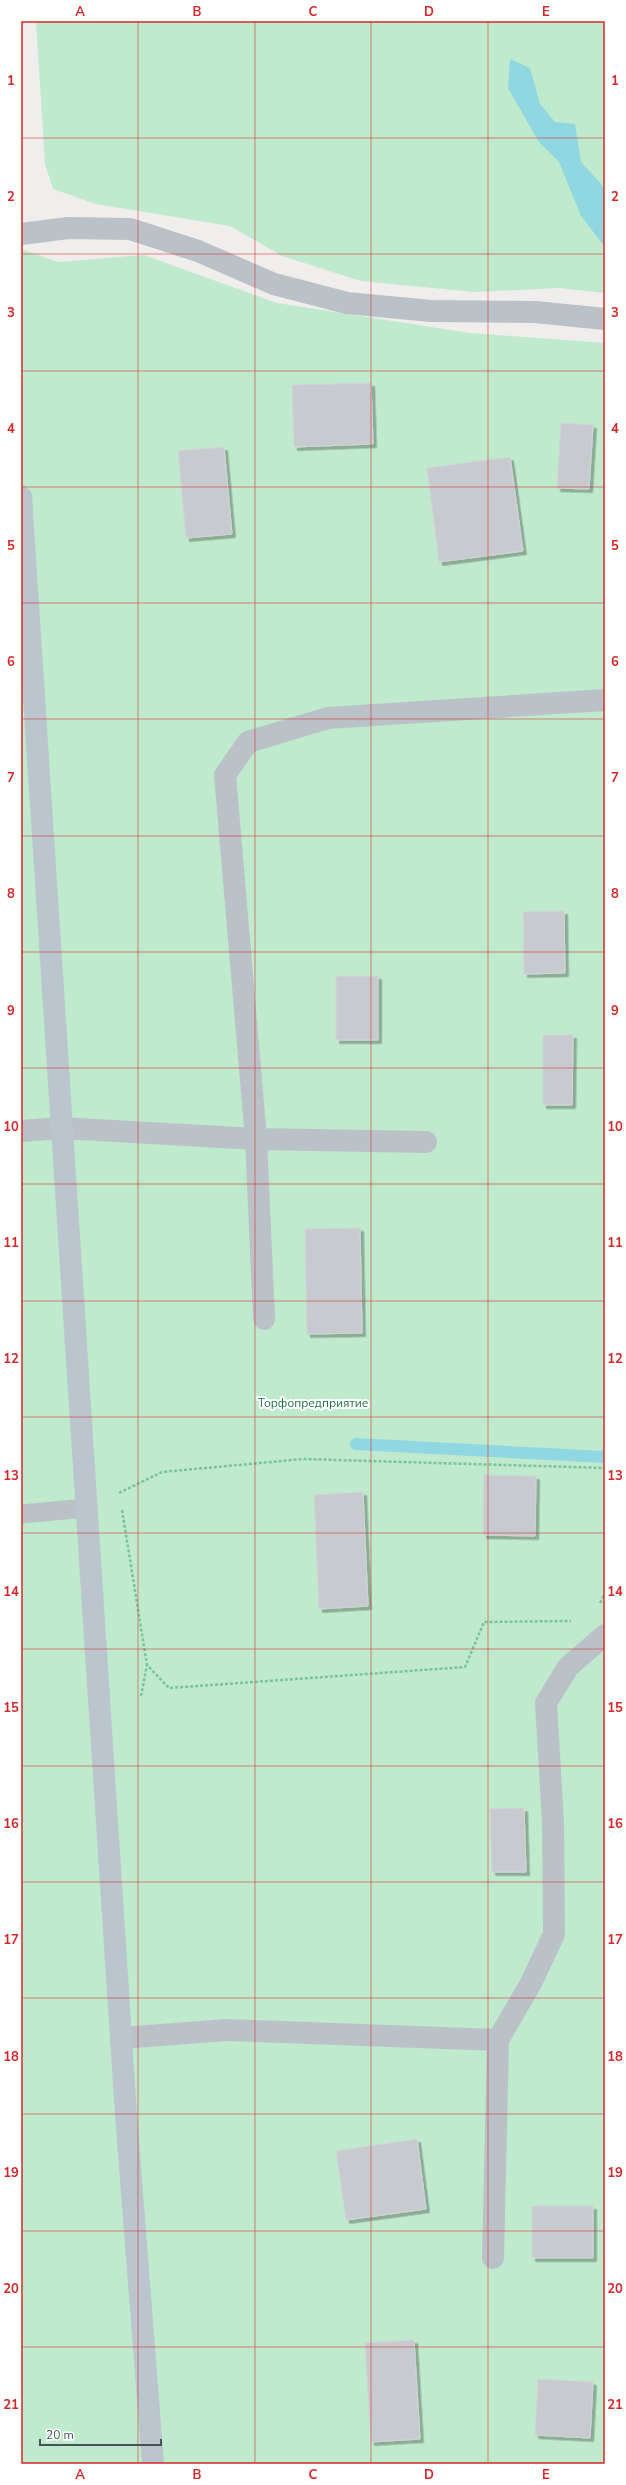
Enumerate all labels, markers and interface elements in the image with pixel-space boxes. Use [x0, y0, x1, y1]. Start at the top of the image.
text: A [75, 3, 85, 21]
text: B [193, 3, 202, 21]
text: C [309, 3, 318, 21]
text: D [424, 3, 434, 21]
text: E [542, 3, 550, 21]
text: 1 [7, 72, 15, 90]
text: 1 [611, 72, 619, 90]
text: 2 [7, 188, 15, 206]
text: 2 [611, 188, 619, 206]
text: 3 [7, 304, 15, 322]
text: 3 [611, 304, 619, 322]
text: 4 [7, 420, 15, 438]
text: 4 [611, 420, 619, 438]
text: 5 [7, 537, 15, 555]
text: 5 [611, 537, 619, 555]
text: 6 [7, 653, 15, 671]
text: 6 [611, 653, 619, 671]
text: 7 [7, 769, 15, 787]
text: 7 [611, 769, 619, 787]
text: 8 [7, 885, 15, 903]
text: 8 [611, 885, 619, 903]
text: 9 [7, 1002, 15, 1020]
text: 9 [611, 1002, 619, 1020]
text: 10 [3, 1118, 19, 1136]
text: 10 [607, 1118, 623, 1136]
text: 11 [3, 1234, 19, 1252]
text: 11 [607, 1234, 623, 1252]
text: 12 [3, 1350, 19, 1368]
text: 12 [607, 1350, 623, 1368]
park label: Торфопредприятие [258, 1395, 368, 1411]
text: 13 [3, 1467, 19, 1485]
text: 13 [607, 1467, 623, 1485]
text: 14 [3, 1583, 19, 1601]
text: 14 [607, 1583, 623, 1601]
text: 15 [3, 1699, 19, 1717]
text: 15 [607, 1699, 623, 1717]
text: 16 [3, 1815, 19, 1833]
text: 16 [607, 1815, 623, 1833]
text: 17 [3, 1931, 19, 1949]
text: 17 [607, 1931, 623, 1949]
text: 18 [3, 2048, 19, 2066]
text: 18 [607, 2048, 623, 2066]
text: 19 [3, 2164, 19, 2182]
text: 19 [607, 2164, 623, 2182]
text: 20 [3, 2280, 19, 2298]
text: 20 [607, 2280, 623, 2298]
text: 21 [3, 2396, 19, 2414]
text: 21 [607, 2396, 623, 2414]
scale bar [40, 2421, 161, 2447]
text: 20 m [46, 2427, 74, 2443]
text: A [75, 2466, 85, 2484]
text: B [193, 2466, 202, 2484]
text: C [309, 2466, 318, 2484]
text: D [424, 2466, 434, 2484]
text: E [542, 2466, 550, 2484]

